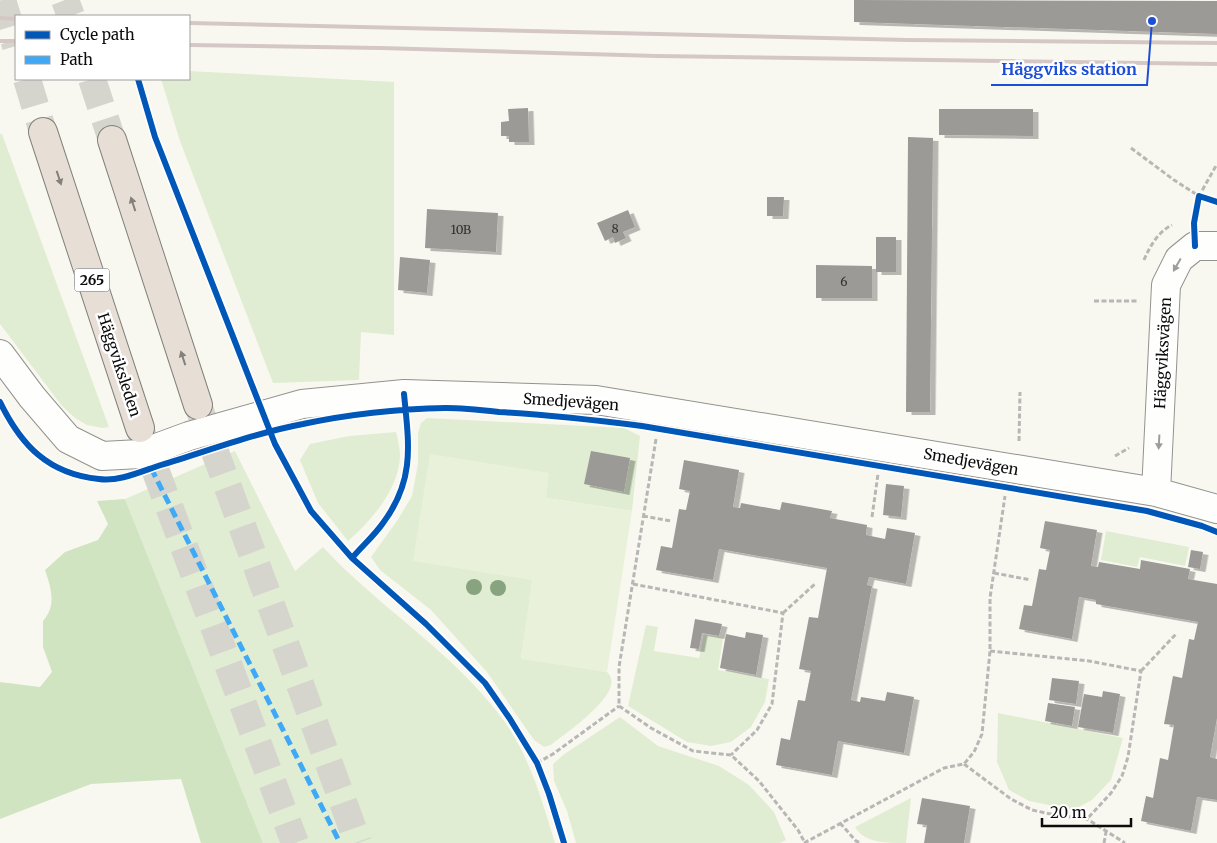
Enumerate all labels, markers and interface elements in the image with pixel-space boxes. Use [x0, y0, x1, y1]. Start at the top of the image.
legend [15, 15, 190, 80]
text: Cycle path [60, 25, 135, 44]
text: Path [60, 50, 93, 69]
callout: Häggviks station [991, 54, 1147, 85]
text: Häggviks station [1001, 59, 1137, 79]
one-way arrow [55, 171, 63, 186]
one-way arrow [128, 196, 136, 211]
house number: 8 [611, 221, 619, 236]
house number: 10B [451, 222, 471, 237]
one-way arrow [1172, 258, 1181, 271]
road number: 265 [74, 268, 110, 292]
house number: 6 [840, 274, 848, 289]
street label: Häggviksvägen [1150, 297, 1175, 409]
street label: Häggviksleden [94, 310, 145, 419]
one-way arrow [179, 350, 187, 365]
street label: Smedjevägen [522, 389, 620, 414]
one-way arrow [1154, 434, 1162, 450]
street label: Smedjevägen [922, 444, 1020, 479]
scale bar [1042, 796, 1131, 828]
text: 20 m [1050, 803, 1087, 822]

